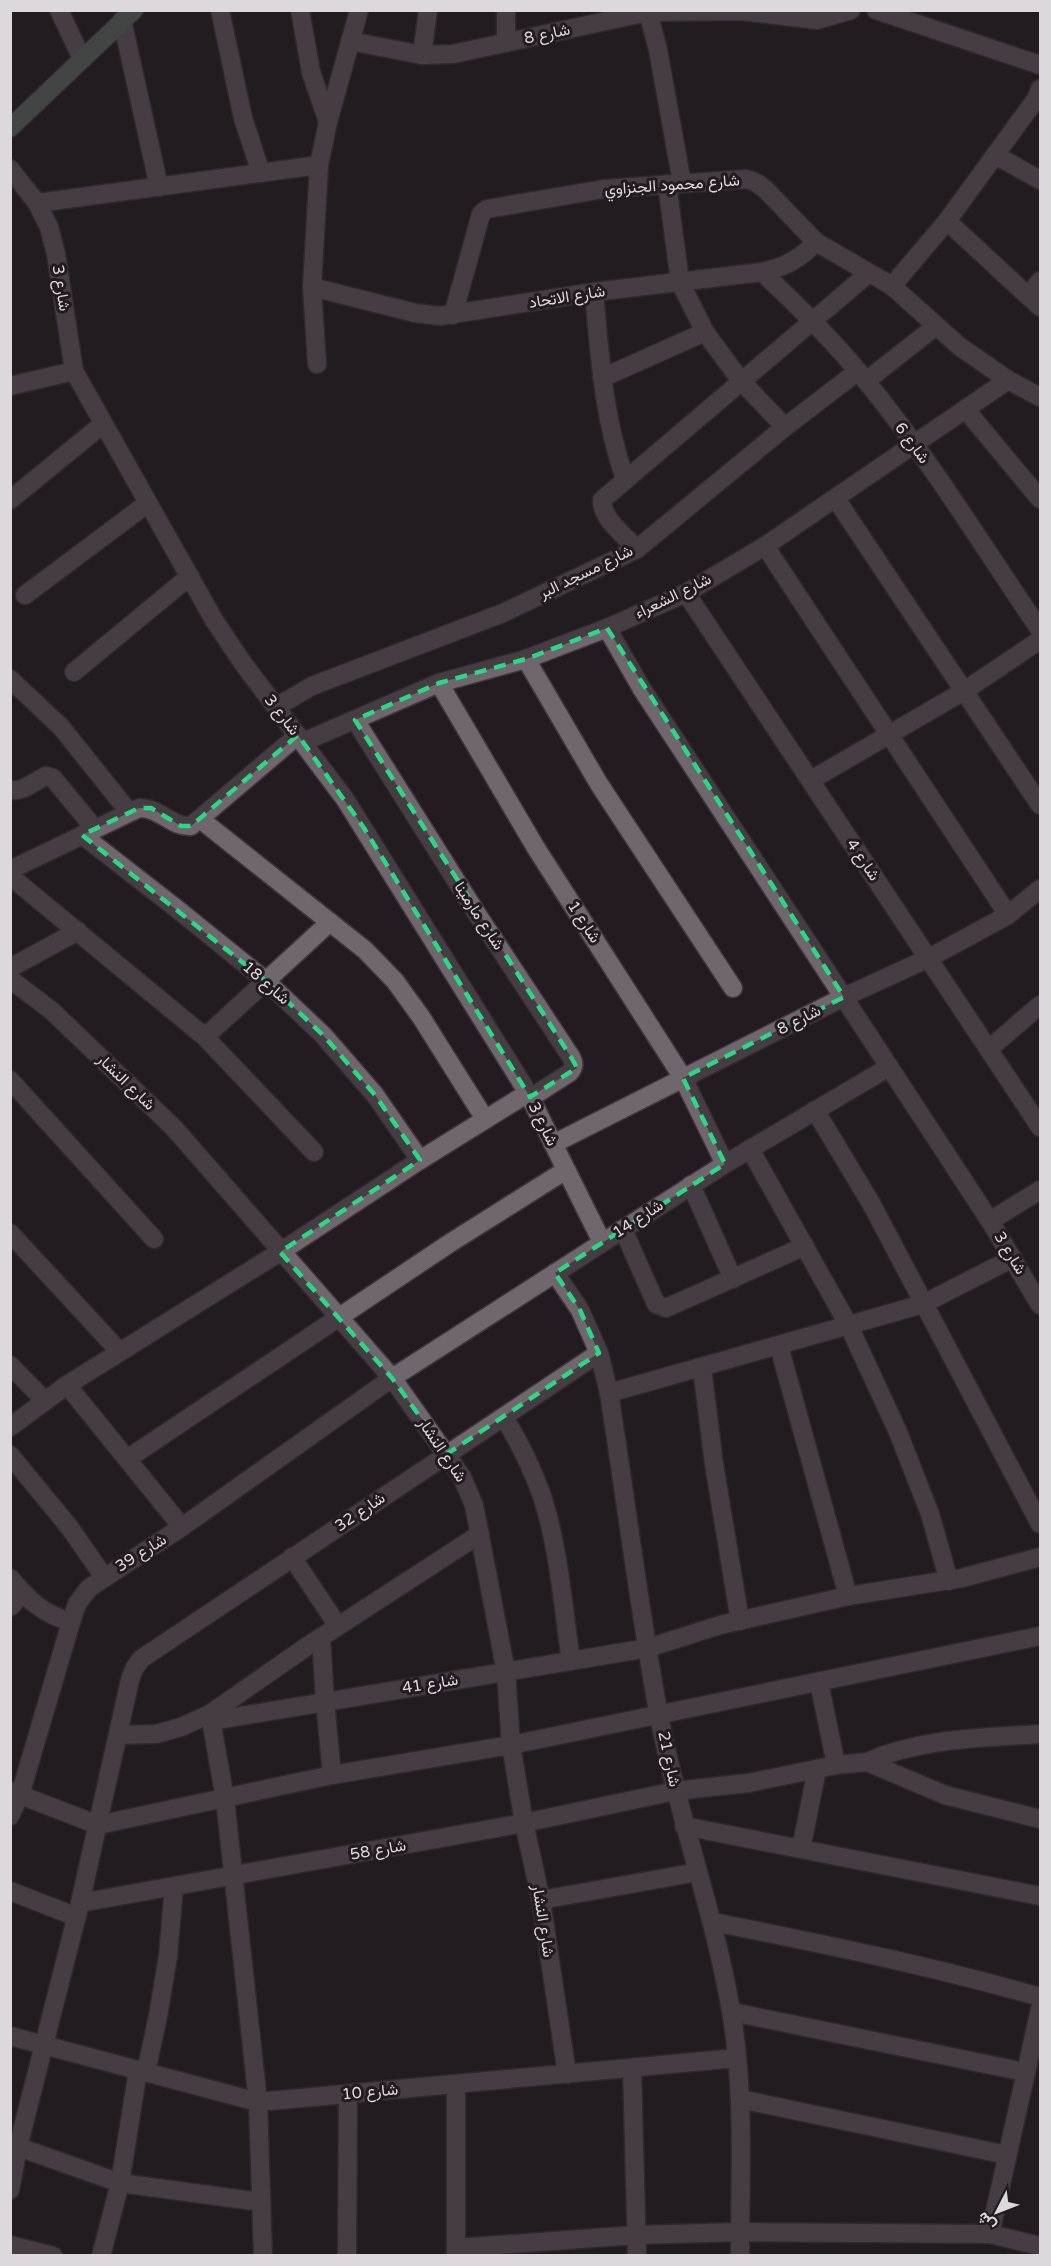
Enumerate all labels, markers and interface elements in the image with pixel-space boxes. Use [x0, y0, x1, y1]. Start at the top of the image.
street label: شارع 8 [522, 19, 572, 50]
street label: شارع محمود الجنزاوي [604, 170, 741, 203]
street label: شارع 3 [47, 264, 75, 313]
street label: شارع الاتحاد [528, 281, 607, 314]
street label: شارع 6 [889, 418, 934, 468]
street label: شارع مسجد البر [535, 541, 637, 605]
street label: شارع الشعراء [631, 569, 715, 624]
street label: شارع 3 [259, 691, 304, 740]
street label: شارع 4 [841, 835, 884, 885]
street label: شارع مارمينا [449, 878, 508, 954]
street label: شارع 1 [562, 897, 605, 947]
street label: شارع 18 [237, 957, 294, 1010]
street label: شارع 8 [774, 1001, 825, 1040]
street label: شارع النشار [91, 1049, 159, 1115]
street label: شارع 3 [523, 1099, 562, 1150]
street label: شارع 14 [609, 1195, 668, 1244]
street label: شارع 3 [989, 1228, 1031, 1279]
street label: شارع النشار [412, 1413, 471, 1487]
street label: شارع 32 [331, 1488, 390, 1537]
street label: شارع 39 [112, 1530, 171, 1577]
street label: شارع 41 [401, 1670, 460, 1699]
street label: شارع 21 [652, 1729, 685, 1789]
street label: شارع 58 [348, 1835, 408, 1866]
street label: شارع النشار [526, 1882, 559, 1959]
street label: شارع 10 [341, 2080, 399, 2105]
north arrow [967, 2182, 1027, 2242]
text: ش [973, 2208, 1000, 2235]

